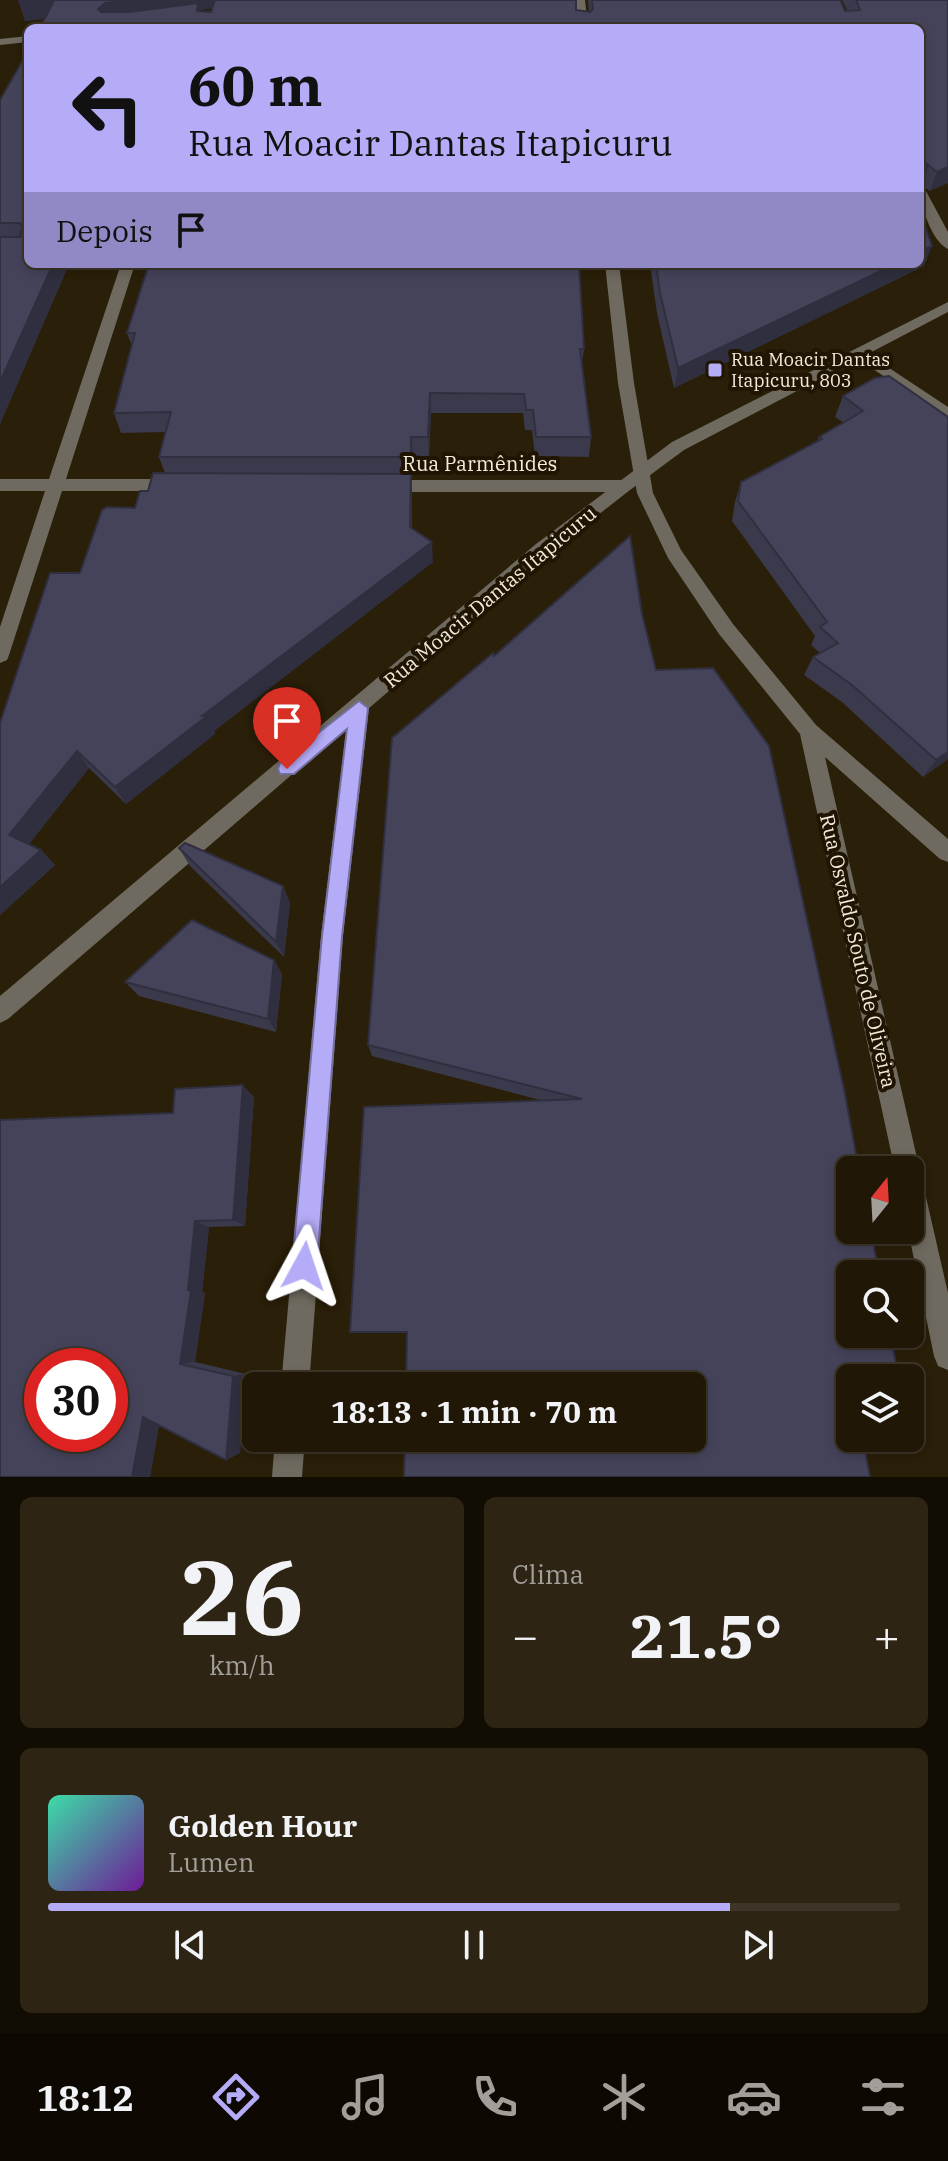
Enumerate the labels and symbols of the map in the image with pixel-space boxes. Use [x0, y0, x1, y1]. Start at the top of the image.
place label: Rua Moacir Dantas Itapicuru, 803 [731, 348, 890, 392]
marker: Rua Moacir Dantas Itapicuru, 803 [706, 361, 724, 379]
street label: Rua Parmênides [403, 450, 557, 477]
street label: Rua Moacir Dantas Itapicuru [378, 500, 601, 693]
pin [253, 687, 321, 769]
street label: Rua Osvaldo Souto de Oliveira [814, 811, 903, 1091]
north arrow [836, 1156, 924, 1244]
position arrow [262, 1224, 346, 1308]
speed limit sign: 30 [24, 1348, 128, 1452]

